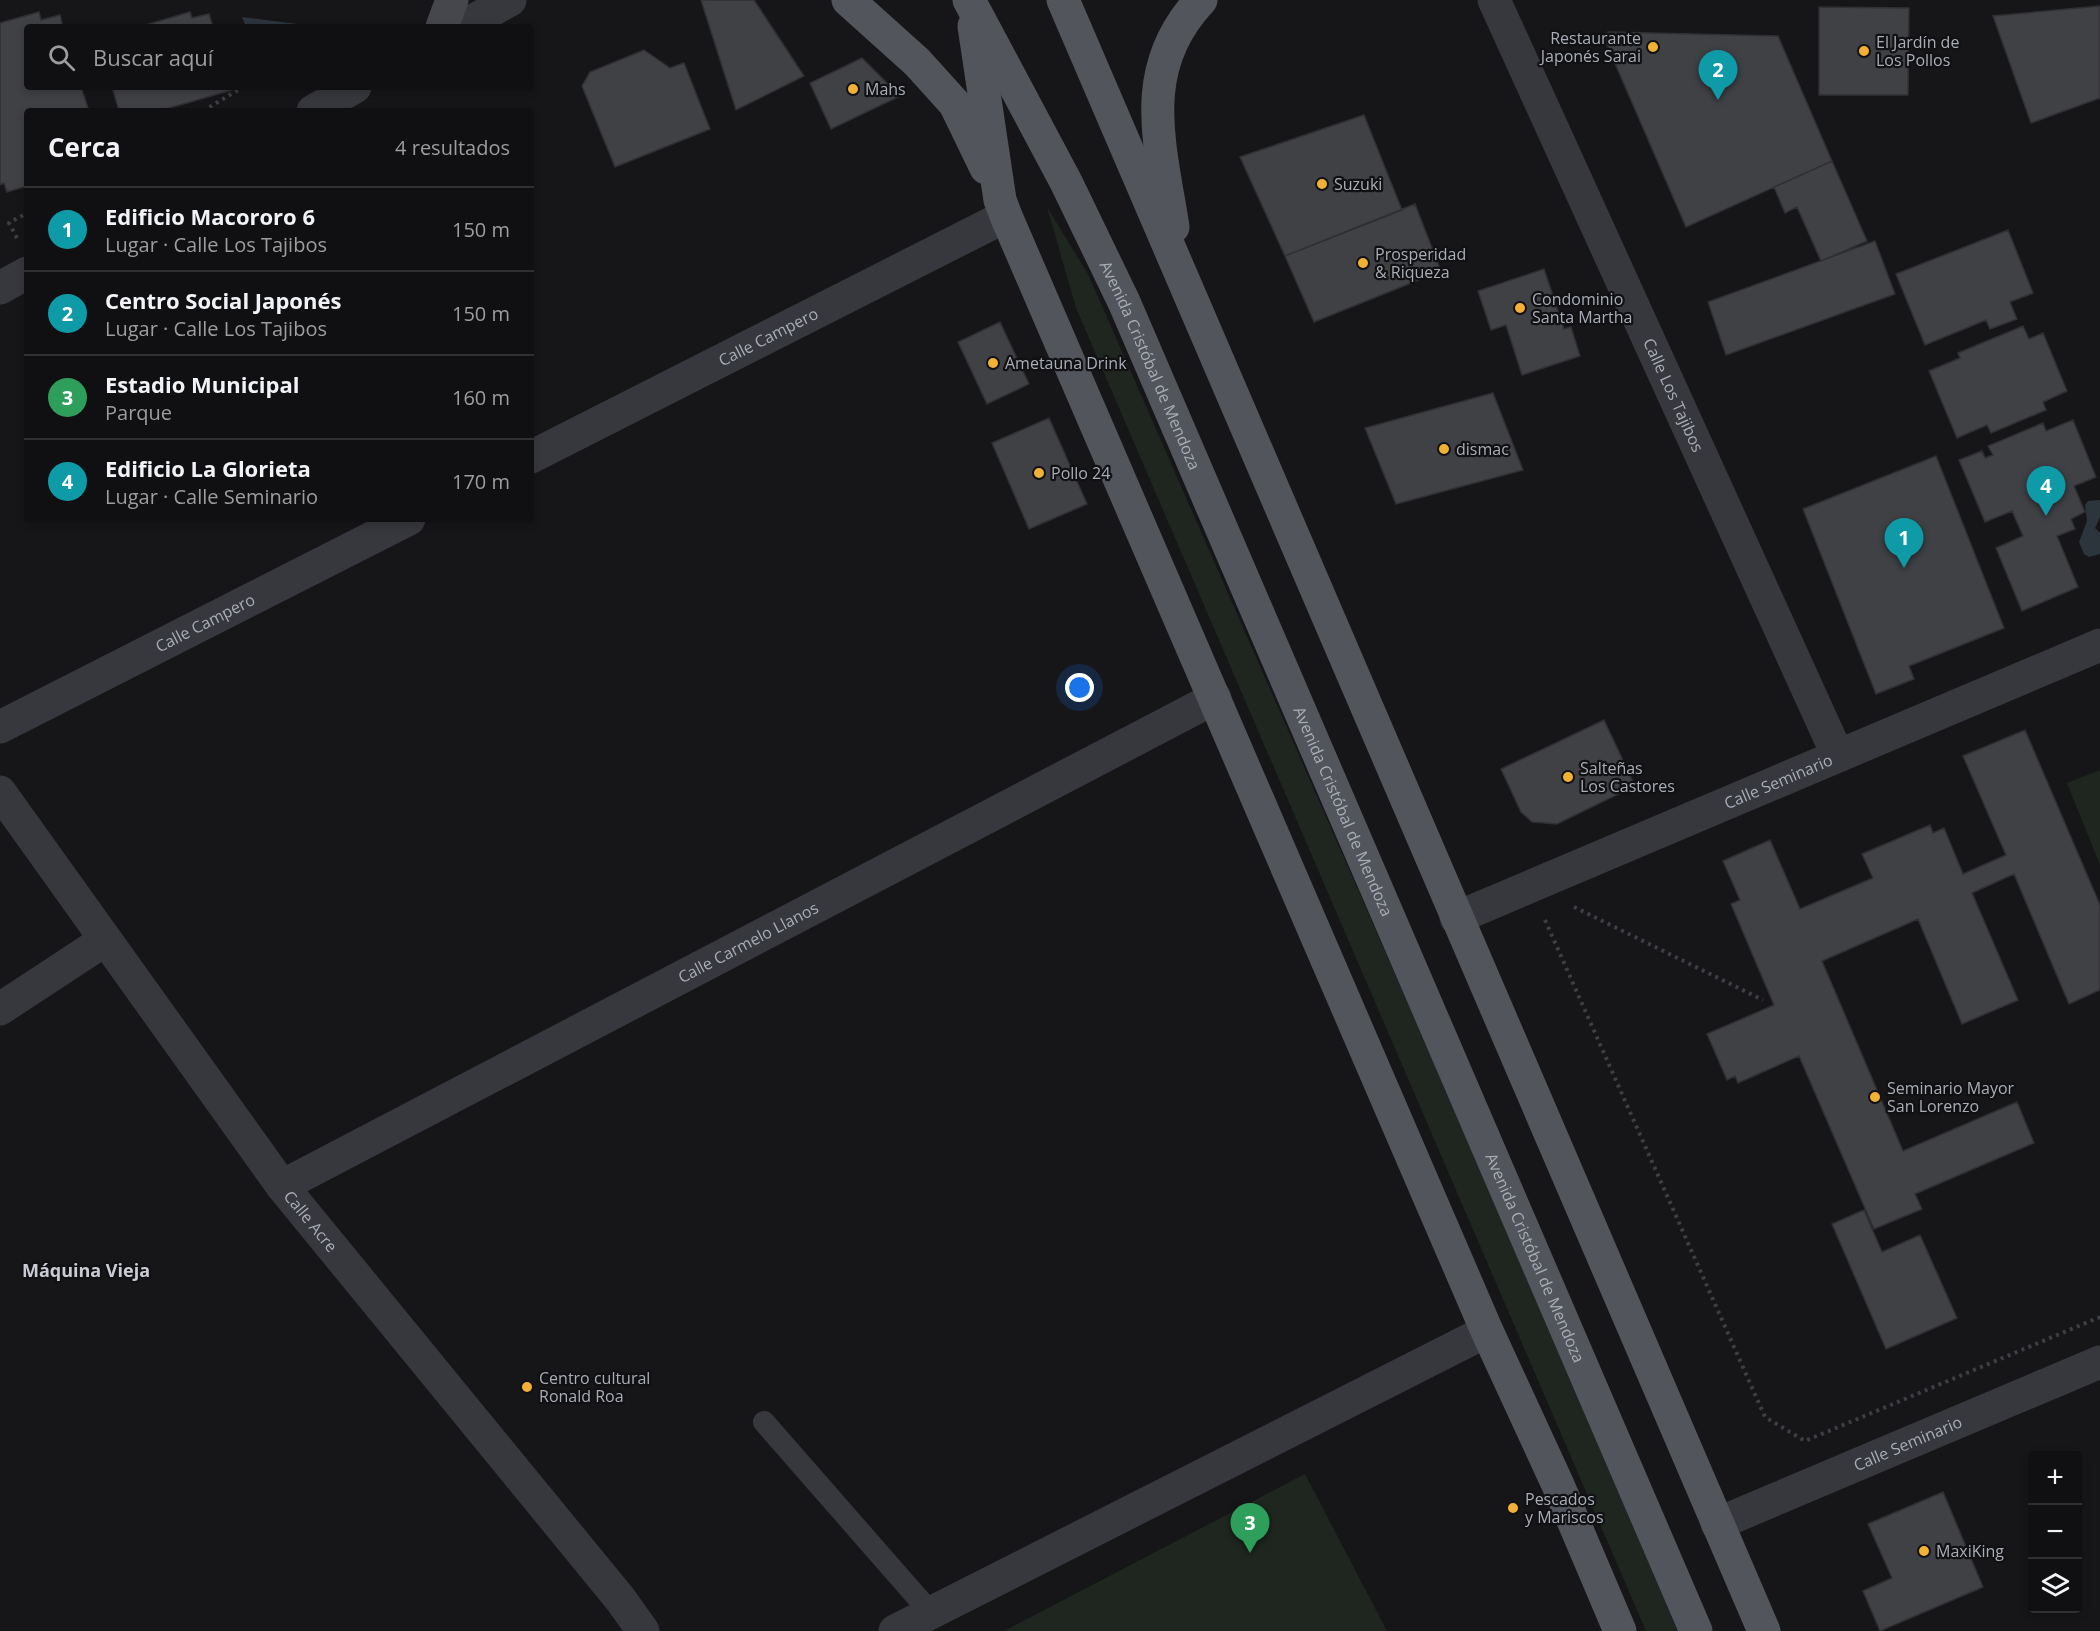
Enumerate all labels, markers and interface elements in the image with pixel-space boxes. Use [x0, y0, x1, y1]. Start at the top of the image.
search box [24, 24, 534, 90]
place label: Restaurante Japonés Sarai [1539, 27, 1641, 67]
place label: El Jardín de Los Pollos [1876, 31, 1959, 71]
marker: Restaurante Japonés Sarai [1646, 40, 1660, 54]
icon: search [45, 41, 78, 74]
text: Buscar aquí [93, 42, 213, 72]
marker: El Jardín de Los Pollos [1857, 44, 1871, 58]
pin: 2 [1698, 51, 1738, 100]
place label: Mahs [865, 78, 906, 100]
marker: Mahs [846, 82, 860, 96]
text: Cerca [48, 129, 121, 165]
text: 4 resultados [395, 134, 510, 161]
place label: Suzuki [1334, 173, 1382, 195]
marker: Suzuki [1315, 177, 1329, 191]
text: Edificio Macororo 6 [105, 201, 315, 231]
text: 1 [62, 216, 73, 243]
text: 150 m [452, 216, 510, 243]
text: Lugar · Calle Los Tajibos [105, 231, 327, 258]
place label: Prosperidad & Riqueza [1375, 243, 1466, 283]
marker: Prosperidad & Riqueza [1356, 256, 1370, 270]
street label: Avenida Cristóbal de Mendoza [1095, 257, 1206, 473]
text: Centro Social Japonés [105, 285, 341, 315]
place label: Condominio Santa Martha [1532, 288, 1632, 328]
text: 2 [62, 300, 73, 327]
text: 150 m [452, 300, 510, 327]
marker: Condominio Santa Martha [1513, 301, 1527, 315]
street label: Calle Campero [715, 302, 822, 371]
text: Lugar · Calle Los Tajibos [105, 315, 327, 342]
street label: Calle Los Tajibos [1638, 335, 1709, 455]
place label: Ametauna Drink [1005, 352, 1127, 374]
marker: Ametauna Drink [986, 356, 1000, 370]
text: Estadio Municipal [105, 369, 299, 399]
text: 3 [62, 384, 73, 411]
text: 160 m [452, 384, 510, 411]
text: Parque [105, 399, 172, 426]
place label: dismac [1456, 438, 1509, 460]
marker: dismac [1437, 442, 1451, 456]
text: Edificio La Glorieta [105, 453, 311, 483]
place label: Pollo 24 [1051, 462, 1110, 484]
marker: Pollo 24 [1032, 466, 1046, 480]
pin: 4 [2026, 466, 2066, 516]
text: 4 [62, 468, 73, 495]
text: 170 m [452, 468, 510, 495]
text: Lugar · Calle Seminario [105, 483, 318, 510]
pin: 1 [1884, 518, 1924, 568]
street label: Calle Campero [151, 588, 259, 657]
your location [1065, 673, 1094, 702]
street label: Avenida Cristóbal de Mendoza [1288, 703, 1398, 920]
street label: Calle Seminario [1721, 749, 1836, 814]
place label: Salteñas Los Castores [1580, 757, 1675, 797]
marker: Salteñas Los Castores [1561, 770, 1575, 784]
street label: Calle Carmelo Llanos [674, 896, 822, 988]
place label: Seminario Mayor San Lorenzo [1887, 1077, 2015, 1117]
marker: Seminario Mayor San Lorenzo [1868, 1090, 1882, 1104]
street label: Avenida Cristóbal de Mendoza [1481, 1149, 1590, 1366]
street label: Calle Acre [279, 1186, 343, 1257]
district label: Máquina Vieja [22, 1258, 150, 1282]
place label: Centro cultural Ronald Roa [539, 1367, 650, 1407]
marker: Centro cultural Ronald Roa [520, 1380, 534, 1394]
street label: Calle Seminario [1850, 1411, 1965, 1476]
map controls [2028, 1451, 2082, 1613]
button: + [2028, 1451, 2082, 1505]
place label: Pescados y Mariscos [1525, 1488, 1604, 1528]
marker: Pescados y Mariscos [1506, 1501, 1520, 1515]
pin: 3 [1230, 1504, 1270, 1553]
button: − [2028, 1505, 2082, 1559]
place label: MaxiKing [1936, 1540, 2004, 1562]
marker: MaxiKing [1917, 1544, 1931, 1558]
button: layers [2028, 1559, 2082, 1613]

